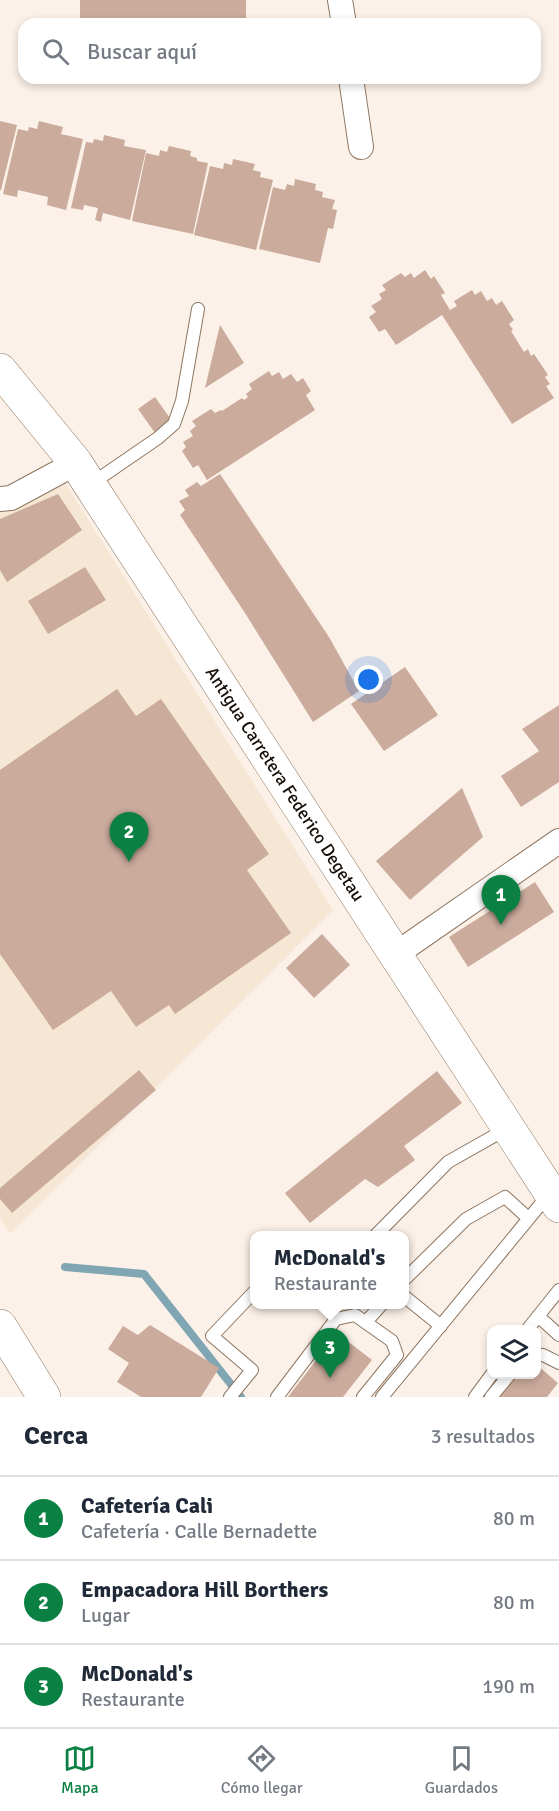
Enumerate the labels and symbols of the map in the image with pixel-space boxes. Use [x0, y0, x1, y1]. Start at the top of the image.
street label: Antigua Carretera Federico Degetau [201, 662, 369, 906]
your location [354, 665, 383, 694]
pin: 2 [110, 812, 148, 862]
pin: 1 [482, 876, 520, 925]
pin: 3 [310, 1328, 350, 1378]

